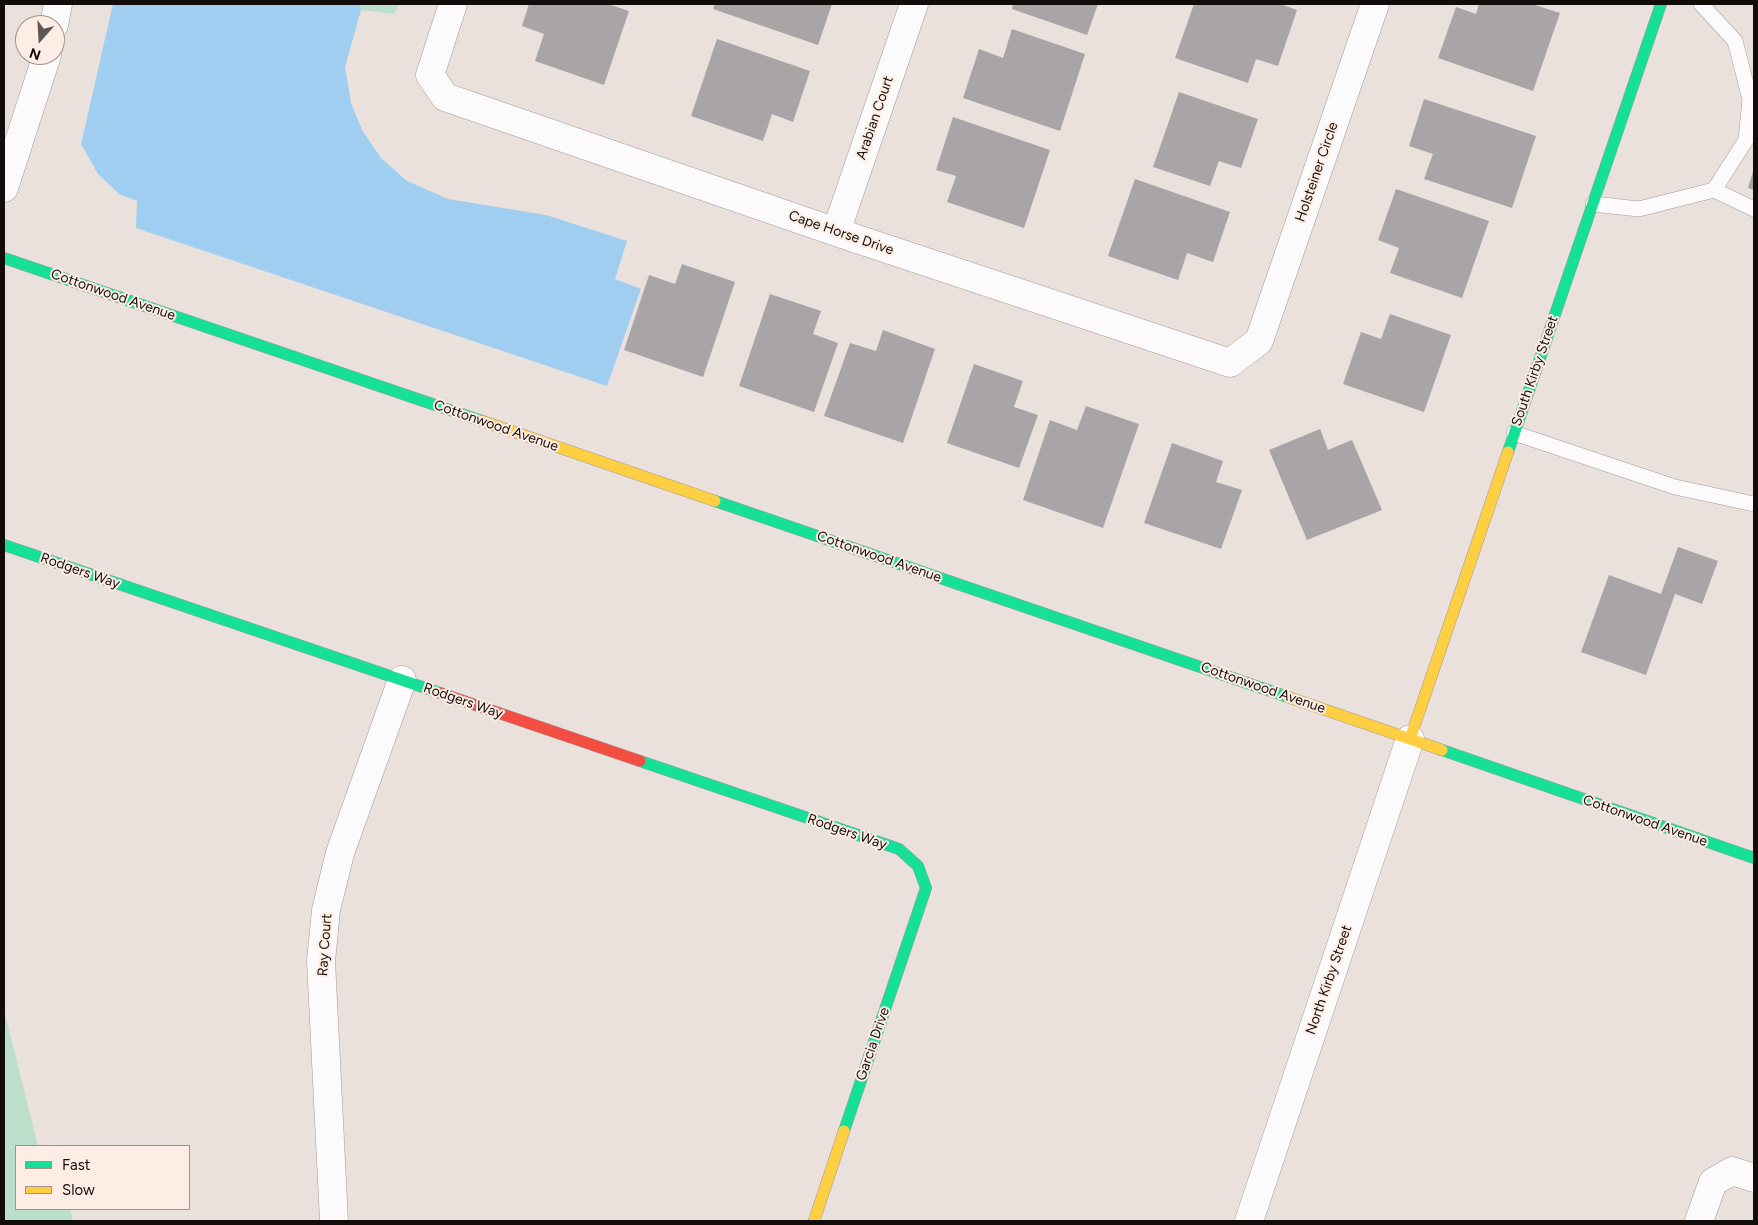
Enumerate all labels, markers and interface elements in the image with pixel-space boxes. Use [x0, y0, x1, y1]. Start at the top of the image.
north arrow [15, 15, 65, 65]
text: N [27, 44, 43, 64]
street label: Arabian Court [853, 74, 897, 162]
street label: Holsteiner Circle [1292, 120, 1342, 224]
street label: Cape Horse Drive [786, 207, 896, 259]
street label: Cottonwood Avenue [49, 266, 177, 324]
street label: South Kirby Street [1508, 314, 1562, 428]
street label: Cottonwood Avenue [432, 397, 560, 455]
street label: Cottonwood Avenue [815, 528, 943, 586]
street label: Rodgers Way [38, 550, 122, 592]
street label: Cottonwood Avenue [1199, 659, 1327, 717]
street label: Rodgers Way [421, 680, 505, 722]
street label: Cottonwood Avenue [1581, 792, 1709, 850]
street label: Rodgers Way [805, 811, 889, 853]
street label: Ray Court [314, 913, 336, 977]
street label: North Kirby Street [1302, 923, 1356, 1037]
street label: Garcia Drive [853, 1005, 893, 1083]
legend [15, 1145, 190, 1210]
text: Fast [62, 1156, 90, 1174]
text: Slow [62, 1181, 95, 1199]

